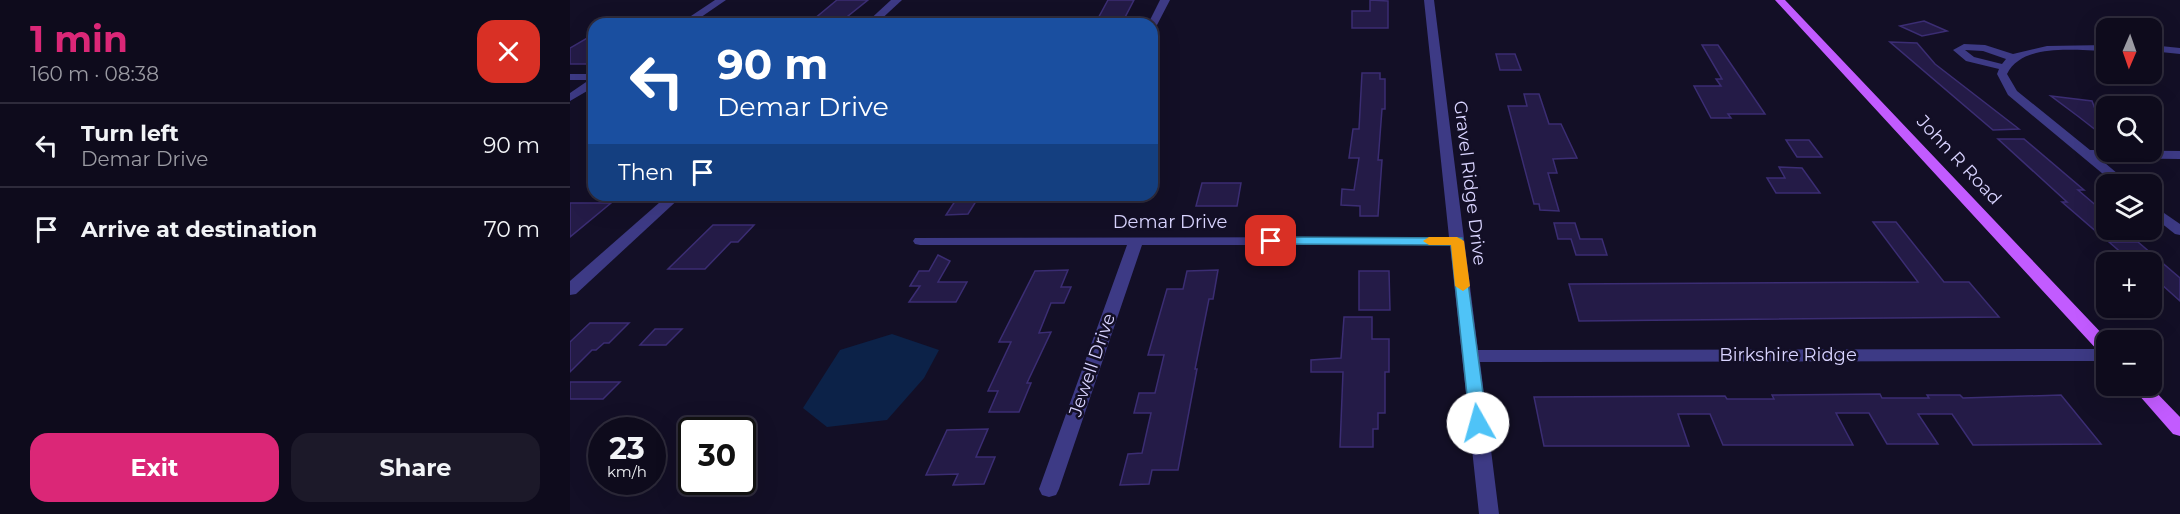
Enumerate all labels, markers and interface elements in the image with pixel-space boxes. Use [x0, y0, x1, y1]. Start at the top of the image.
text: 1 min [30, 17, 128, 61]
north arrow [2096, 18, 2162, 84]
map controls [2096, 18, 2162, 396]
button: close [477, 20, 540, 83]
text: 90 m [717, 38, 828, 90]
icon: left [618, 42, 696, 120]
text: 160 m · 08:38 [30, 62, 159, 86]
text: Demar Drive [717, 90, 889, 123]
button: search [2096, 96, 2162, 162]
street label: Gravel Ridge Drive [1449, 99, 1491, 267]
street label: John R Road [1911, 110, 2006, 209]
text: Turn left [81, 120, 179, 147]
icon: left [30, 129, 63, 162]
text: 90 m [483, 132, 540, 159]
text: Demar Drive [81, 147, 208, 171]
icon: arrive [686, 156, 719, 189]
text: Then [618, 159, 674, 186]
button: layers [2096, 174, 2162, 240]
street label: Demar Drive [1113, 211, 1227, 233]
icon: arrive [30, 213, 63, 246]
pin [1245, 215, 1296, 266]
text: Arrive at destination [81, 216, 317, 243]
text: 70 m [484, 216, 540, 243]
icon: arrive [1254, 224, 1287, 257]
button: + [2096, 252, 2162, 318]
street label: Jewell Drive [1064, 310, 1120, 420]
button: − [2096, 330, 2162, 396]
street label: Birkshire Ridge [1719, 344, 1857, 366]
position arrow [1446, 391, 1510, 455]
speed limit sign: 30 [678, 417, 756, 495]
text: 23 [609, 430, 645, 467]
button: Exit [30, 433, 279, 502]
button: Share [291, 433, 540, 502]
text: km/h [607, 462, 647, 481]

